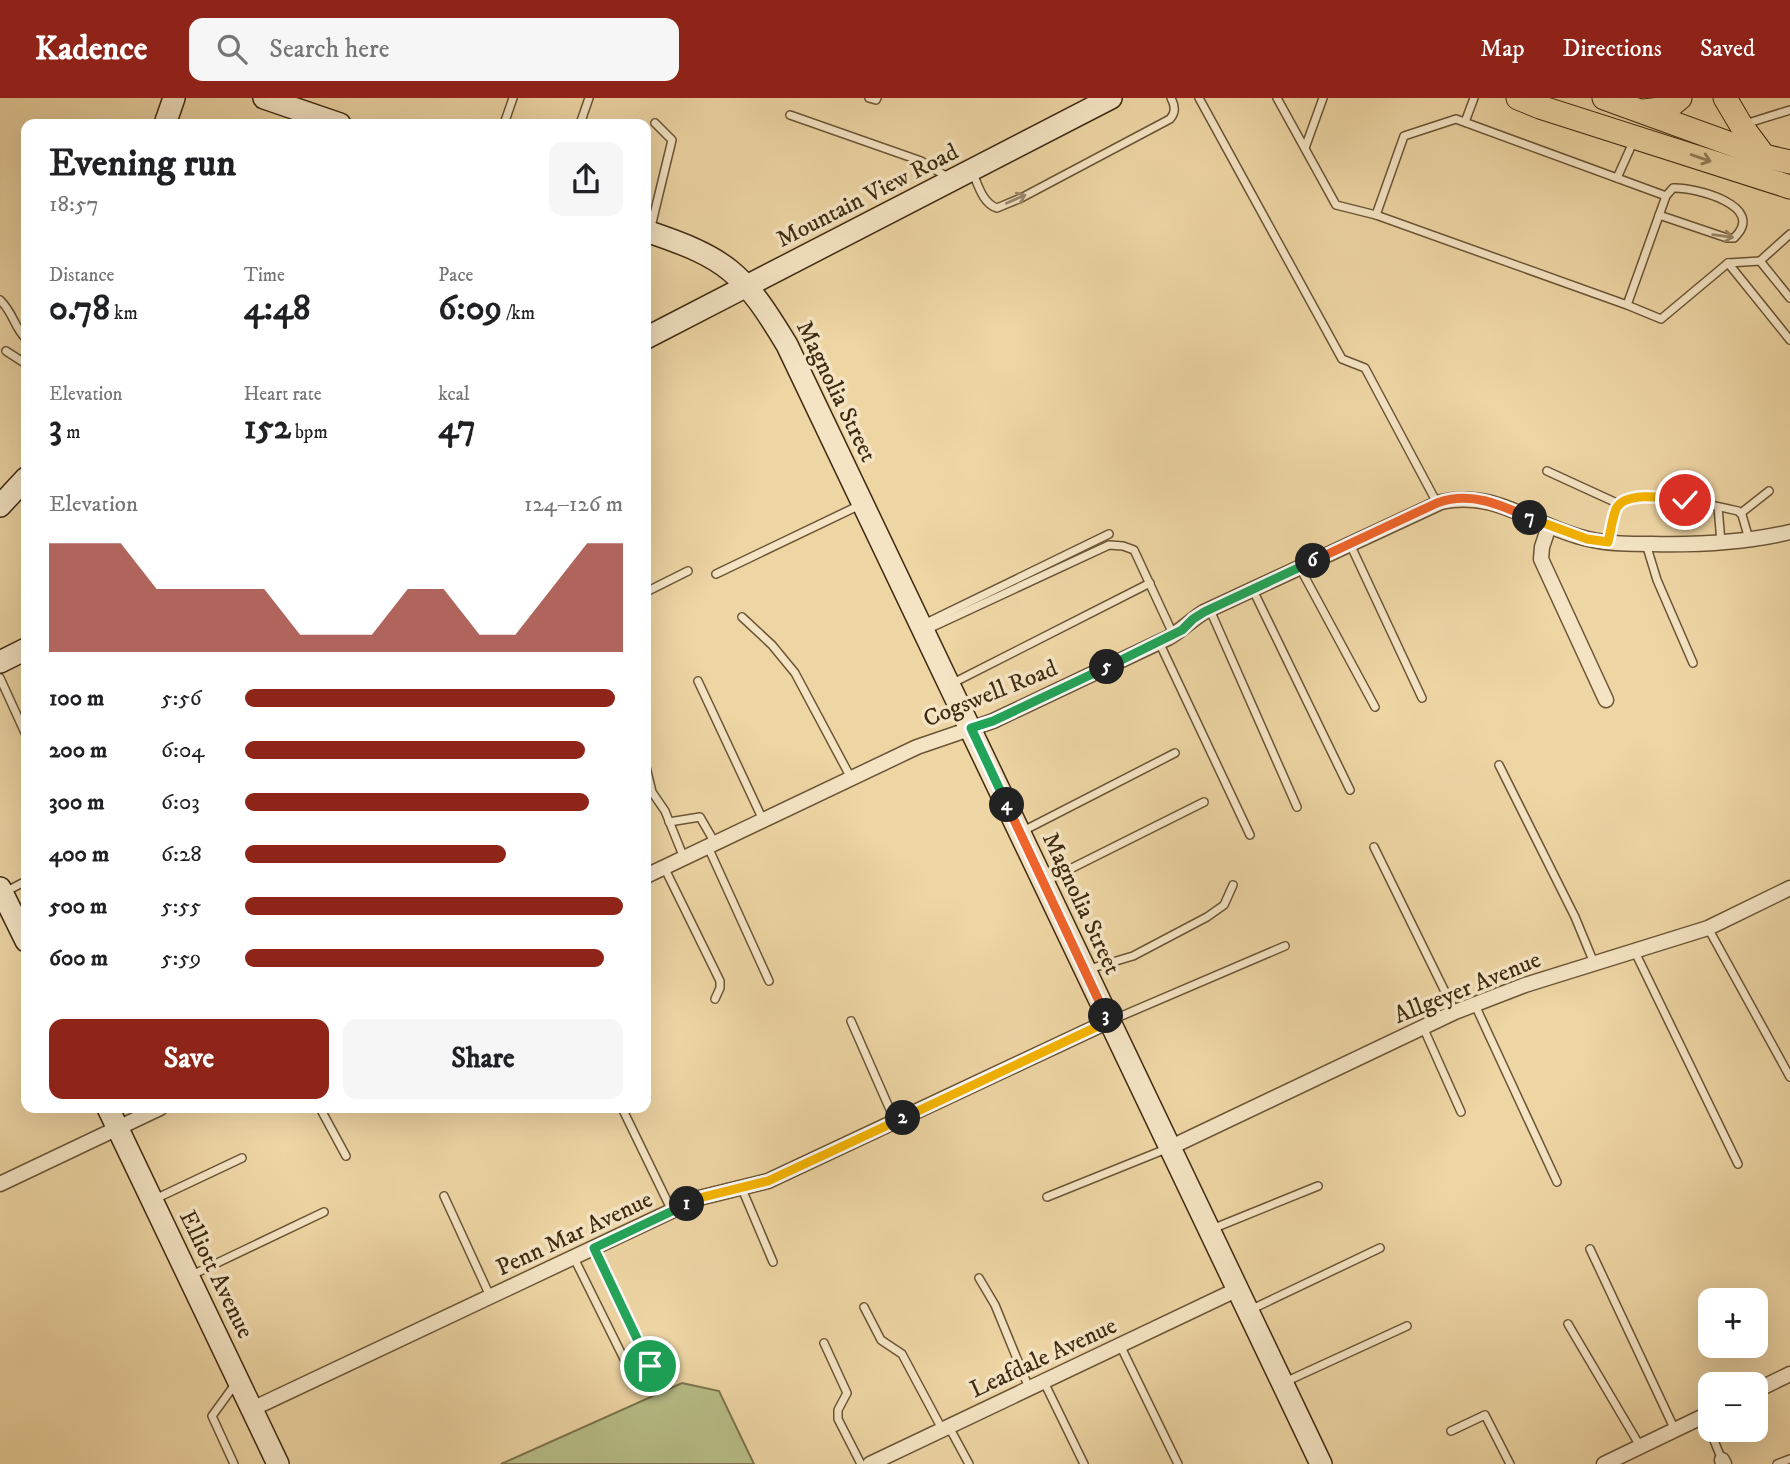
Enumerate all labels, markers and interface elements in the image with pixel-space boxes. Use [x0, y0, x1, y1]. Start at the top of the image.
search box [189, 18, 679, 81]
text: Kadence [35, 29, 147, 70]
icon: search [213, 30, 251, 68]
text: Search here [269, 33, 390, 66]
text: Map [1480, 34, 1525, 64]
text: Directions [1563, 34, 1662, 64]
text: Saved [1700, 34, 1755, 64]
street label: Mountain View Road [771, 137, 964, 255]
text: Evening run [49, 140, 236, 188]
button: share [549, 142, 623, 216]
one-way arrow [1689, 153, 1711, 165]
text: 18:57 [49, 190, 99, 219]
one-way arrow [1005, 192, 1026, 205]
one-way arrow [1712, 229, 1734, 242]
text: Distance [49, 264, 114, 287]
text: Time [244, 264, 285, 287]
text: Pace [438, 264, 473, 287]
text: 0.78 [49, 287, 110, 331]
text: 4:48 [244, 287, 311, 331]
text: 6:09 [438, 287, 502, 331]
text: km [110, 302, 138, 325]
text: /km [502, 302, 535, 325]
street label: Magnolia Street [789, 316, 883, 467]
text: Elevation [49, 383, 123, 406]
text: Heart rate [244, 383, 322, 406]
text: kcal [438, 383, 470, 406]
text: 3 [49, 406, 62, 450]
text: 152 [244, 406, 291, 450]
text: 47 [438, 406, 476, 450]
text: m [62, 421, 80, 444]
text: bpm [291, 421, 328, 444]
pin [1655, 470, 1715, 530]
icon: check [1666, 481, 1704, 519]
text: Elevation [49, 490, 138, 519]
text: 124–126 m [524, 490, 623, 519]
pin: 7 [1512, 500, 1548, 536]
text: 7 [1524, 506, 1535, 529]
pin: 6 [1296, 544, 1330, 578]
text: 6 [1308, 549, 1317, 572]
pin: 5 [1090, 650, 1124, 684]
street label: Cogswell Road [919, 653, 1062, 734]
text: 5 [1102, 655, 1111, 678]
text: 100 m [49, 684, 104, 713]
text: 5:56 [161, 684, 202, 713]
text: 200 m [49, 736, 107, 765]
text: 6:04 [161, 736, 205, 765]
text: 300 m [49, 788, 105, 817]
text: 6:03 [161, 788, 200, 817]
pin: 4 [990, 788, 1024, 822]
text: 4 [1001, 793, 1012, 816]
street label: Magnolia Street [1035, 828, 1127, 980]
text: 400 m [49, 840, 109, 869]
text: 6:28 [161, 840, 202, 869]
text: 500 m [49, 892, 107, 921]
text: 5:55 [161, 892, 201, 921]
text: 600 m [49, 944, 108, 973]
text: 5:59 [161, 944, 201, 973]
street label: Allgeyer Avenue [1389, 945, 1545, 1031]
pin: 3 [1088, 998, 1124, 1034]
text: 3 [1102, 1004, 1109, 1027]
button: Save [49, 1019, 329, 1099]
button: Share [343, 1019, 623, 1099]
pin: 2 [886, 1100, 920, 1136]
text: 2 [898, 1106, 907, 1129]
street label: Penn Mar Avenue [491, 1185, 657, 1283]
pin: 1 [670, 1186, 704, 1222]
text: 1 [683, 1192, 690, 1215]
street label: Elliott Avenue [172, 1205, 260, 1344]
map controls [1698, 1288, 1768, 1442]
button: + [1698, 1288, 1768, 1358]
street label: Leafdale Avenue [965, 1311, 1122, 1405]
pin [620, 1336, 680, 1396]
icon: arrive [631, 1347, 669, 1385]
button: − [1698, 1372, 1768, 1442]

